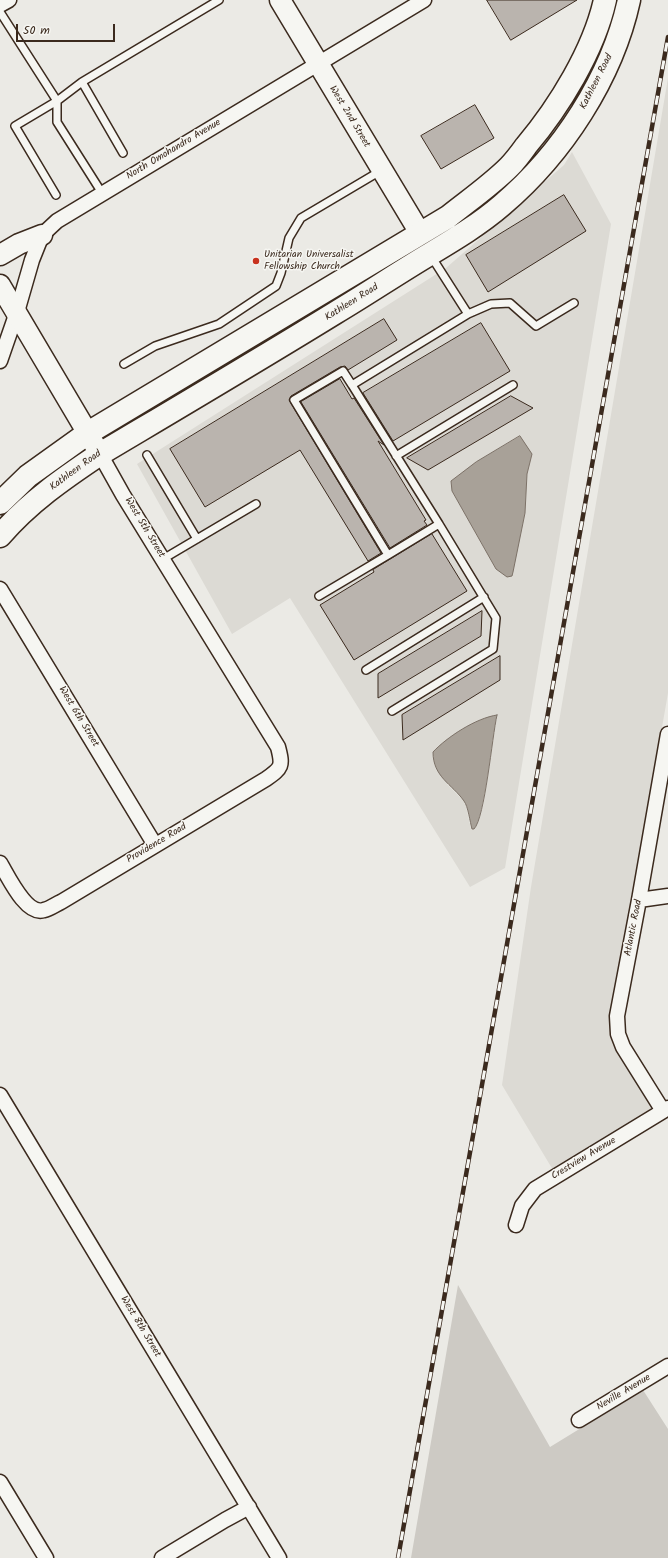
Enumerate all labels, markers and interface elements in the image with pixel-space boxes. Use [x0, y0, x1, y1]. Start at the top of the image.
scale bar [18, 16, 117, 42]
text: 50 m [23, 21, 50, 40]
street label: Kathleen Road [578, 52, 616, 112]
street label: West 2nd Street [326, 84, 372, 150]
street label: North Omohandro Avenue [125, 117, 223, 183]
place label: Unitarian Universalist Fellowship Church [264, 249, 354, 272]
marker: Unitarian Universalist Fellowship Church [251, 256, 261, 266]
street label: Kathleen Road [323, 282, 381, 324]
street label: Kathleen Road [48, 448, 104, 494]
street label: West 5th Street [121, 496, 167, 560]
street label: West 6th Street [55, 685, 101, 749]
street label: Providence Road [125, 821, 189, 867]
street label: Atlantic Road [623, 899, 645, 957]
street label: Crestview Avenue [550, 1135, 618, 1183]
street label: West 8th Street [117, 1294, 163, 1360]
street label: Neville Avenue [595, 1372, 653, 1414]

